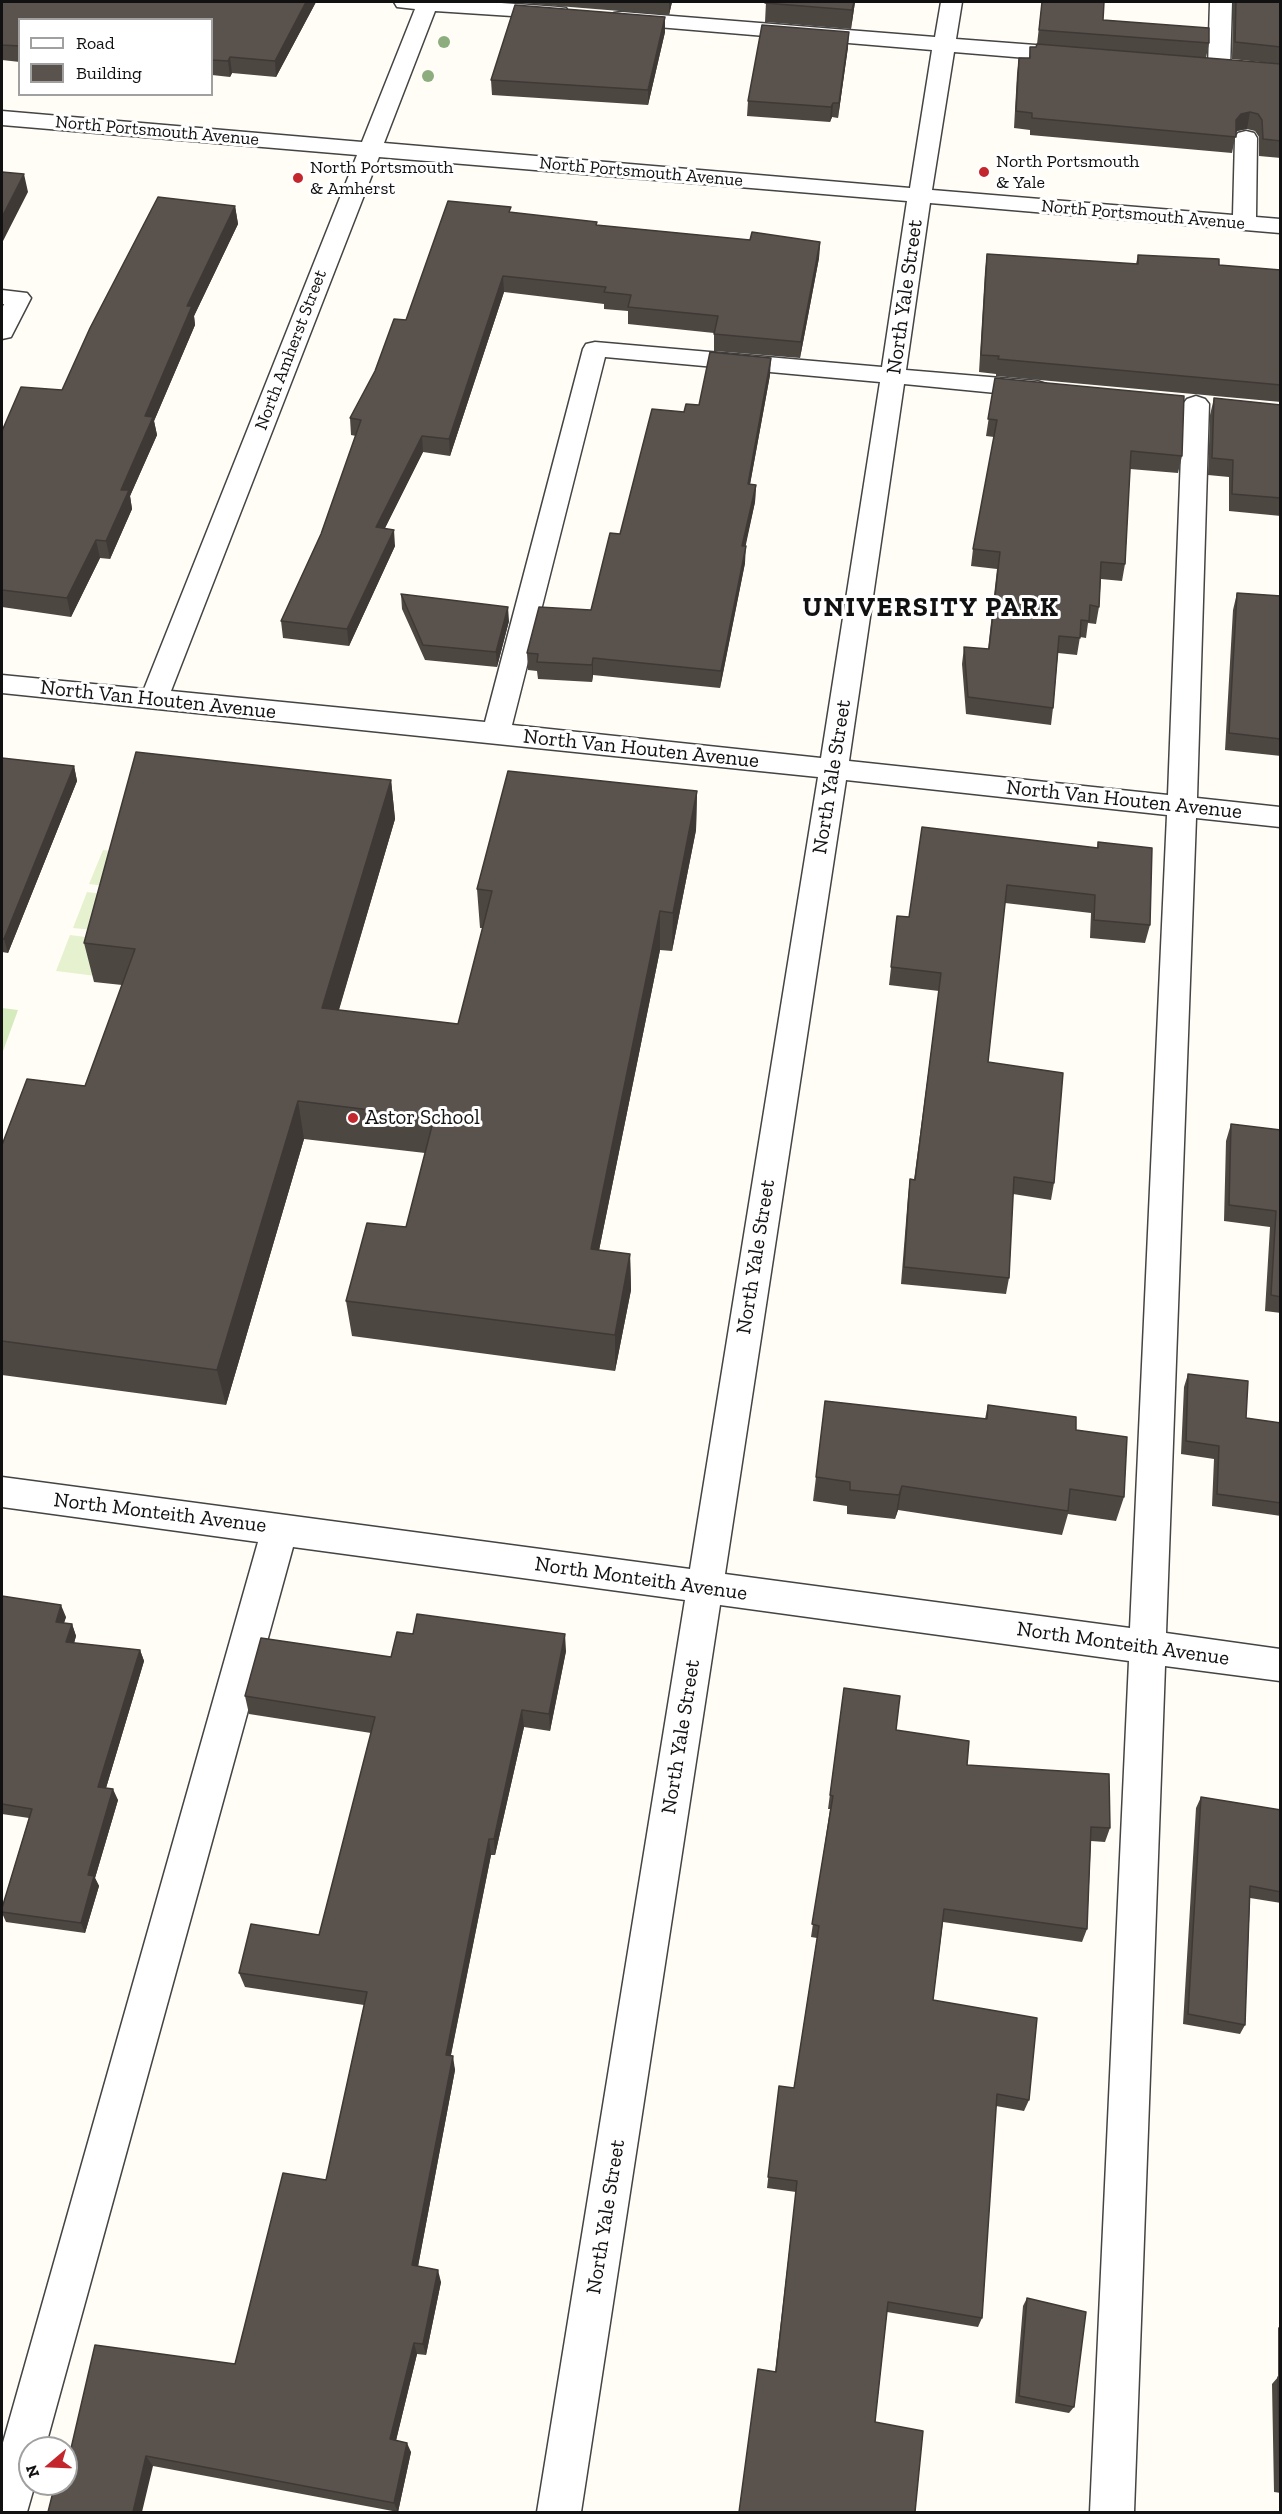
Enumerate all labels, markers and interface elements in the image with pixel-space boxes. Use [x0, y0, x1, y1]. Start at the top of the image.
legend [18, 18, 213, 96]
text: Road [76, 32, 115, 54]
text: Building [76, 62, 142, 84]
street label: North Portsmouth Avenue [54, 111, 260, 151]
place label: North Portsmouth & Yale [996, 151, 1139, 194]
street label: North Portsmouth Avenue [538, 152, 744, 192]
place label: North Portsmouth & Amherst [310, 157, 453, 200]
marker: North Portsmouth & Yale [977, 165, 991, 179]
marker: North Portsmouth & Amherst [291, 171, 305, 185]
street label: North Portsmouth Avenue [1040, 195, 1246, 235]
street label: North Yale Street [882, 218, 928, 376]
street label: North Amherst Street [250, 267, 332, 433]
district label: UNIVERSITY PARK [803, 592, 1059, 624]
street label: North Van Houten Avenue [39, 675, 277, 725]
street label: North Yale Street [807, 698, 857, 856]
street label: North Van Houten Avenue [522, 724, 760, 774]
street label: North Van Houten Avenue [1005, 775, 1243, 825]
place label: Astor School [365, 1105, 480, 1131]
marker: Astor School [346, 1111, 360, 1125]
street label: North Yale Street [731, 1178, 781, 1336]
street label: North Monteith Avenue [52, 1487, 268, 1539]
street label: North Monteith Avenue [533, 1552, 749, 1606]
street label: North Monteith Avenue [1015, 1617, 1231, 1671]
street label: North Yale Street [656, 1658, 706, 1816]
street label: North Yale Street [581, 2138, 631, 2296]
north arrow [18, 2436, 78, 2496]
text: N [21, 2463, 43, 2480]

